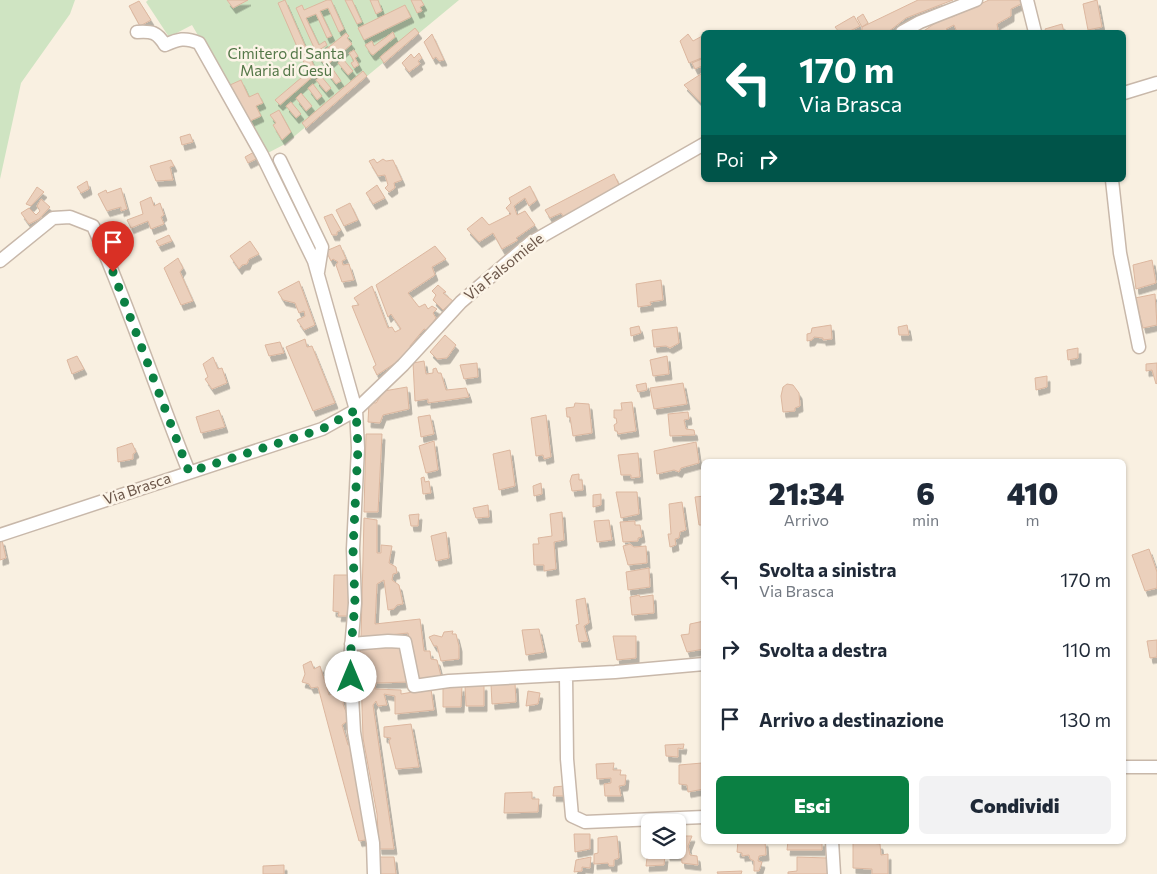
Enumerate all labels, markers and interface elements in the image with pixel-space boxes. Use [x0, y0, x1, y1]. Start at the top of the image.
park label: Cimitero di Santa Maria di Gesù [227, 44, 345, 79]
text: 170 m [799, 47, 894, 90]
icon: left [716, 50, 781, 115]
text: Via Brasca [799, 90, 902, 117]
icon: right [754, 145, 782, 173]
text: Poi [716, 148, 744, 171]
pin [92, 221, 134, 272]
icon: arrive [99, 228, 127, 256]
street label: Via Falsomiele [460, 229, 547, 304]
street label: Via Brasca [100, 468, 173, 508]
text: 21:34 [768, 474, 845, 511]
text: 6 [916, 474, 935, 511]
text: 410 [1007, 474, 1059, 511]
text: Arrivo [784, 510, 829, 529]
text: min [912, 510, 939, 529]
text: m [1026, 510, 1040, 529]
text: Svolta a sinistra [759, 558, 897, 581]
icon: left [716, 565, 744, 593]
text: 170 m [1060, 568, 1111, 591]
text: Via Brasca [759, 581, 834, 600]
icon: right [716, 635, 744, 663]
text: Svolta a destra [759, 638, 887, 661]
text: 110 m [1062, 638, 1111, 661]
position arrow [324, 650, 376, 702]
icon: arrive [716, 705, 744, 733]
text: Arrivo a destinazione [759, 708, 944, 731]
text: 130 m [1059, 708, 1111, 731]
button: Esci [716, 776, 909, 834]
button: Condividi [919, 776, 1111, 834]
map controls [641, 814, 686, 859]
button: layers [641, 814, 686, 859]

